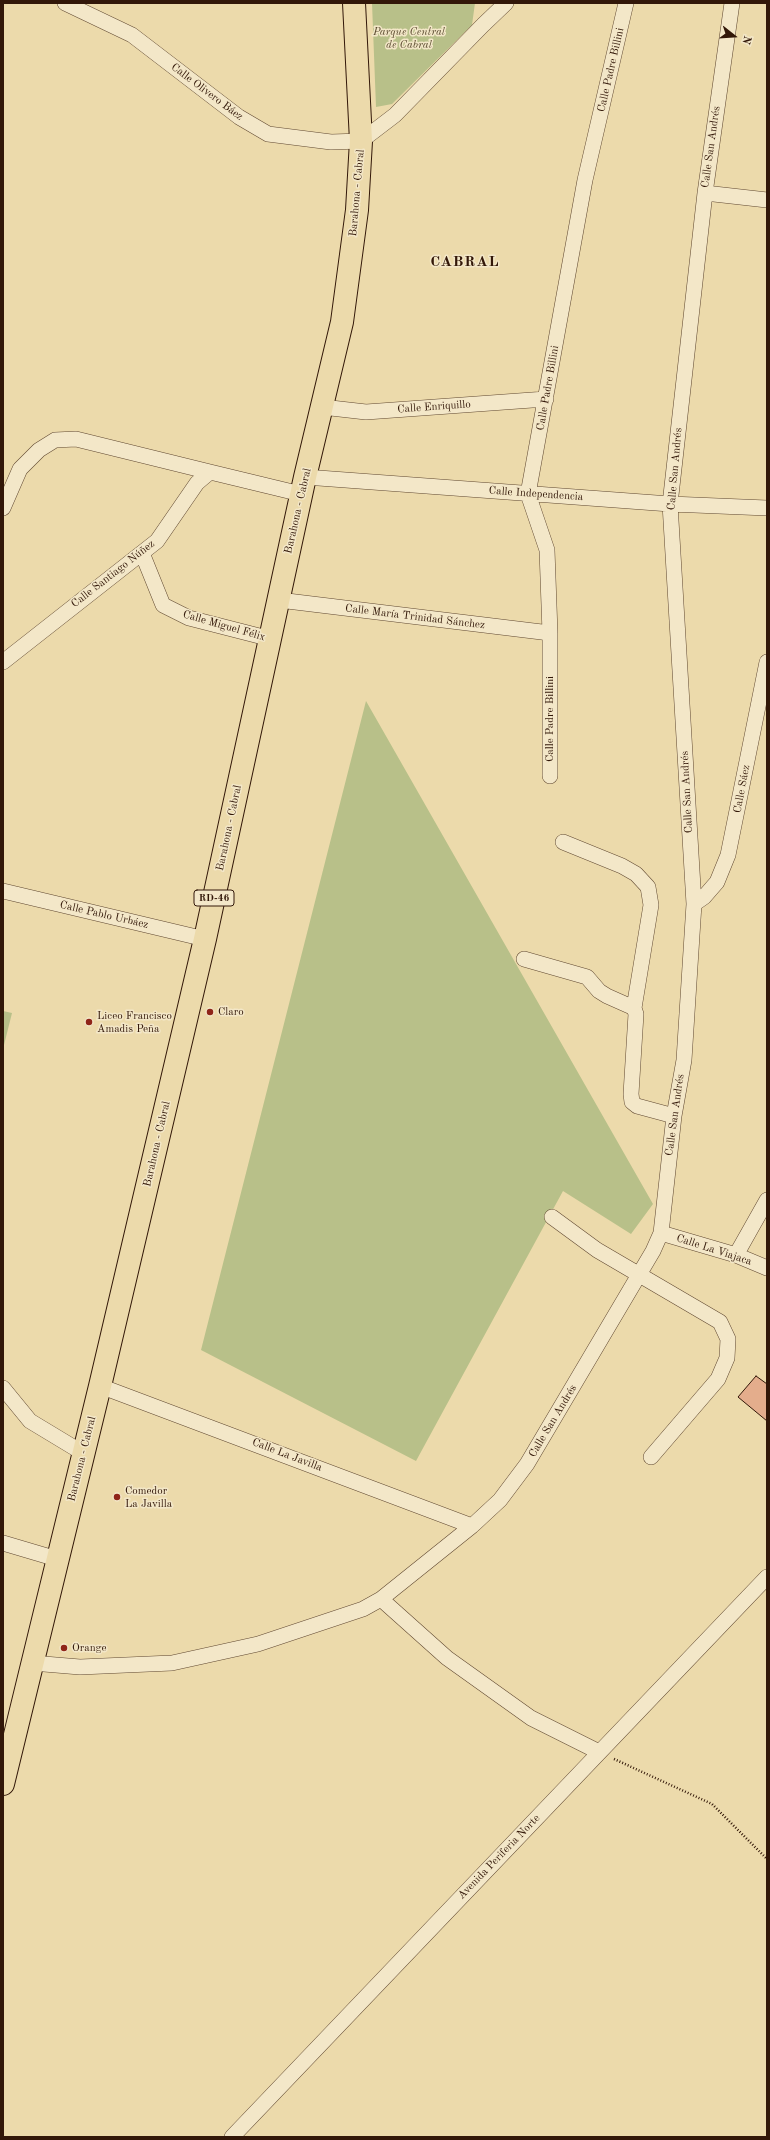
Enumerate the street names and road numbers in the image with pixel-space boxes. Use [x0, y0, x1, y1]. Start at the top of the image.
street label: Calle Padre Billini [595, 27, 627, 113]
street label: Calle Olivero Báez [168, 61, 246, 123]
street label: Calle San Andrés [699, 105, 723, 189]
street label: Barahona - Cabral [347, 149, 367, 237]
street label: Calle Padre Billini [534, 344, 562, 432]
street label: Calle Enriquillo [397, 398, 471, 416]
street label: Calle San Andrés [665, 427, 685, 511]
street label: Barahona - Cabral [282, 467, 314, 555]
street label: Calle Independencia [488, 484, 584, 504]
street label: Calle Santiago Núñez [69, 537, 157, 611]
street label: Calle María Trinidad Sánchez [344, 602, 486, 632]
street label: Calle Miguel Félix [181, 608, 267, 644]
street label: Calle Padre Billini [543, 676, 557, 762]
street label: Calle San Andrés [678, 750, 696, 834]
street label: Calle Sáez [731, 764, 753, 814]
street label: Barahona - Cabral [213, 784, 245, 872]
road number: RD-46 [194, 890, 234, 906]
street label: Calle Pablo Urbáez [58, 898, 150, 932]
street label: Calle San Andrés [663, 1073, 687, 1157]
street label: Barahona - Cabral [141, 1100, 173, 1188]
street label: Calle La Viajaca [675, 1232, 753, 1268]
street label: Calle San Andrés [526, 1382, 580, 1460]
street label: Barahona - Cabral [65, 1415, 99, 1503]
street label: Calle La Javilla [250, 1436, 324, 1474]
street label: Avenida Periferia Norte [455, 1812, 543, 1902]

